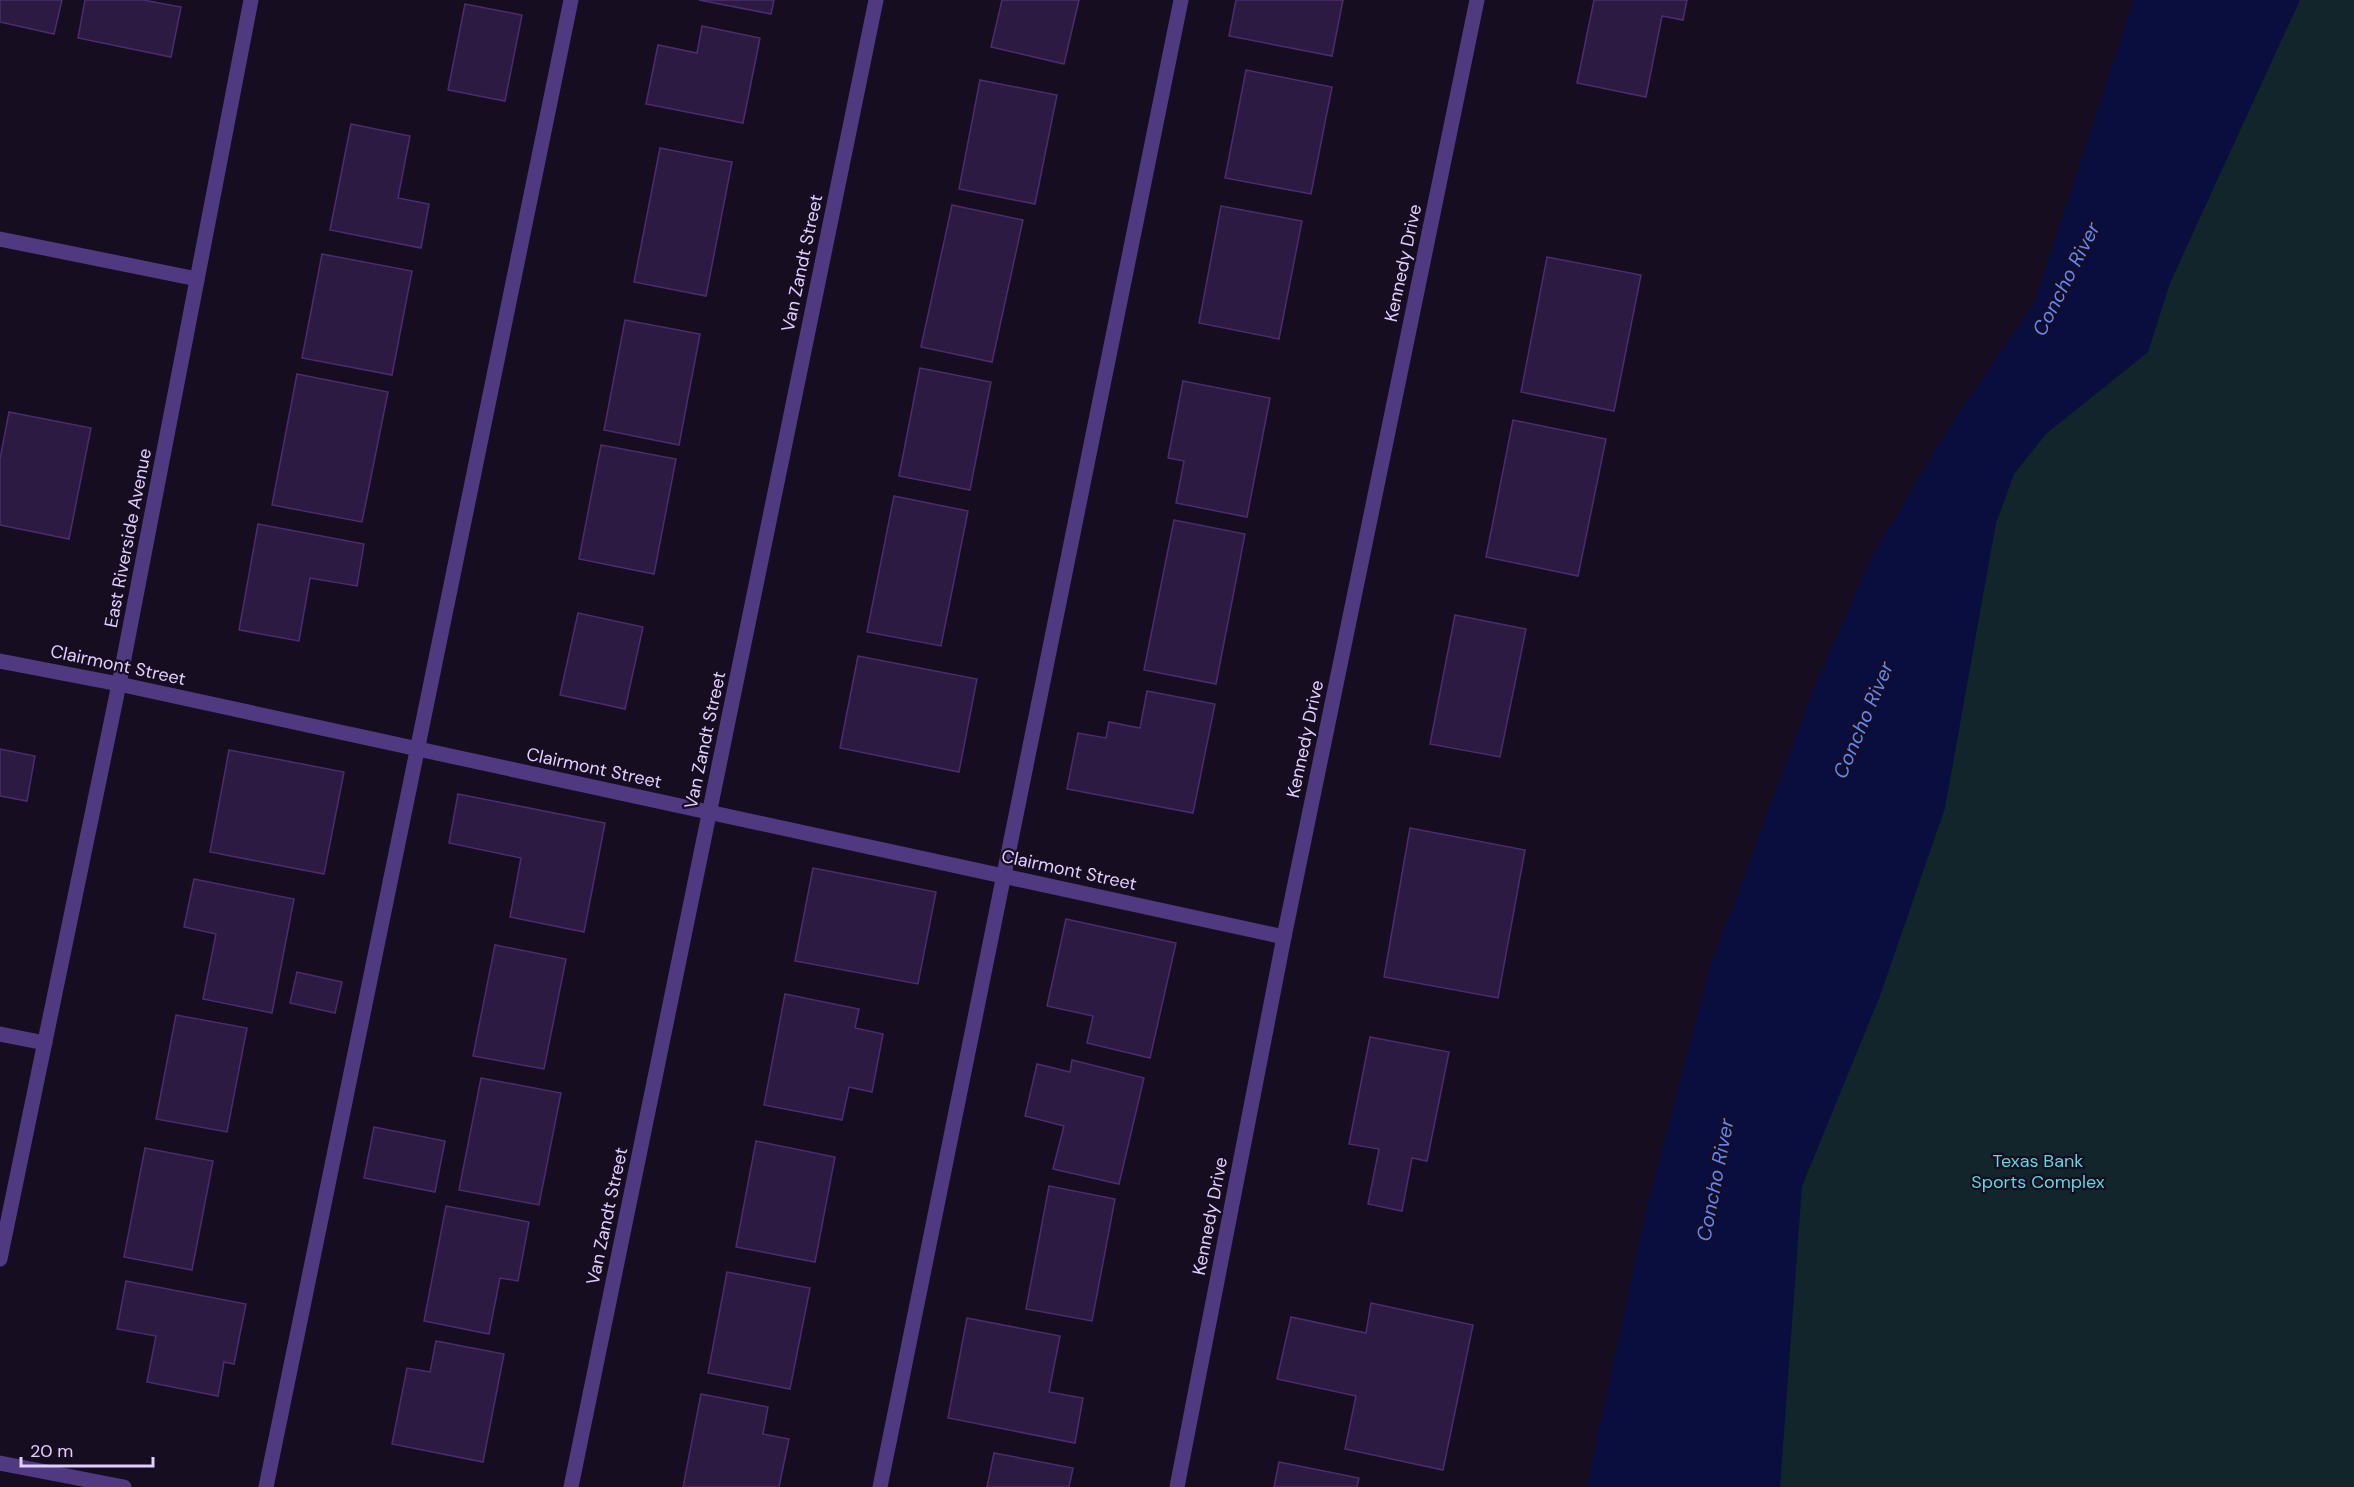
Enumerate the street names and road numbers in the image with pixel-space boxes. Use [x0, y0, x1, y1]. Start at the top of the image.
street label: Van Zandt Street [776, 192, 828, 334]
street label: Kennedy Drive [1379, 202, 1427, 324]
street label: East Riverside Avenue [99, 446, 157, 630]
street label: Clairmont Street [48, 639, 188, 691]
street label: Van Zandt Street [679, 669, 731, 811]
street label: Kennedy Drive [1281, 678, 1329, 800]
street label: Clairmont Street [524, 742, 664, 794]
street label: Clairmont Street [999, 844, 1139, 896]
street label: Van Zandt Street [581, 1145, 633, 1287]
street label: Kennedy Drive [1187, 1155, 1233, 1277]

